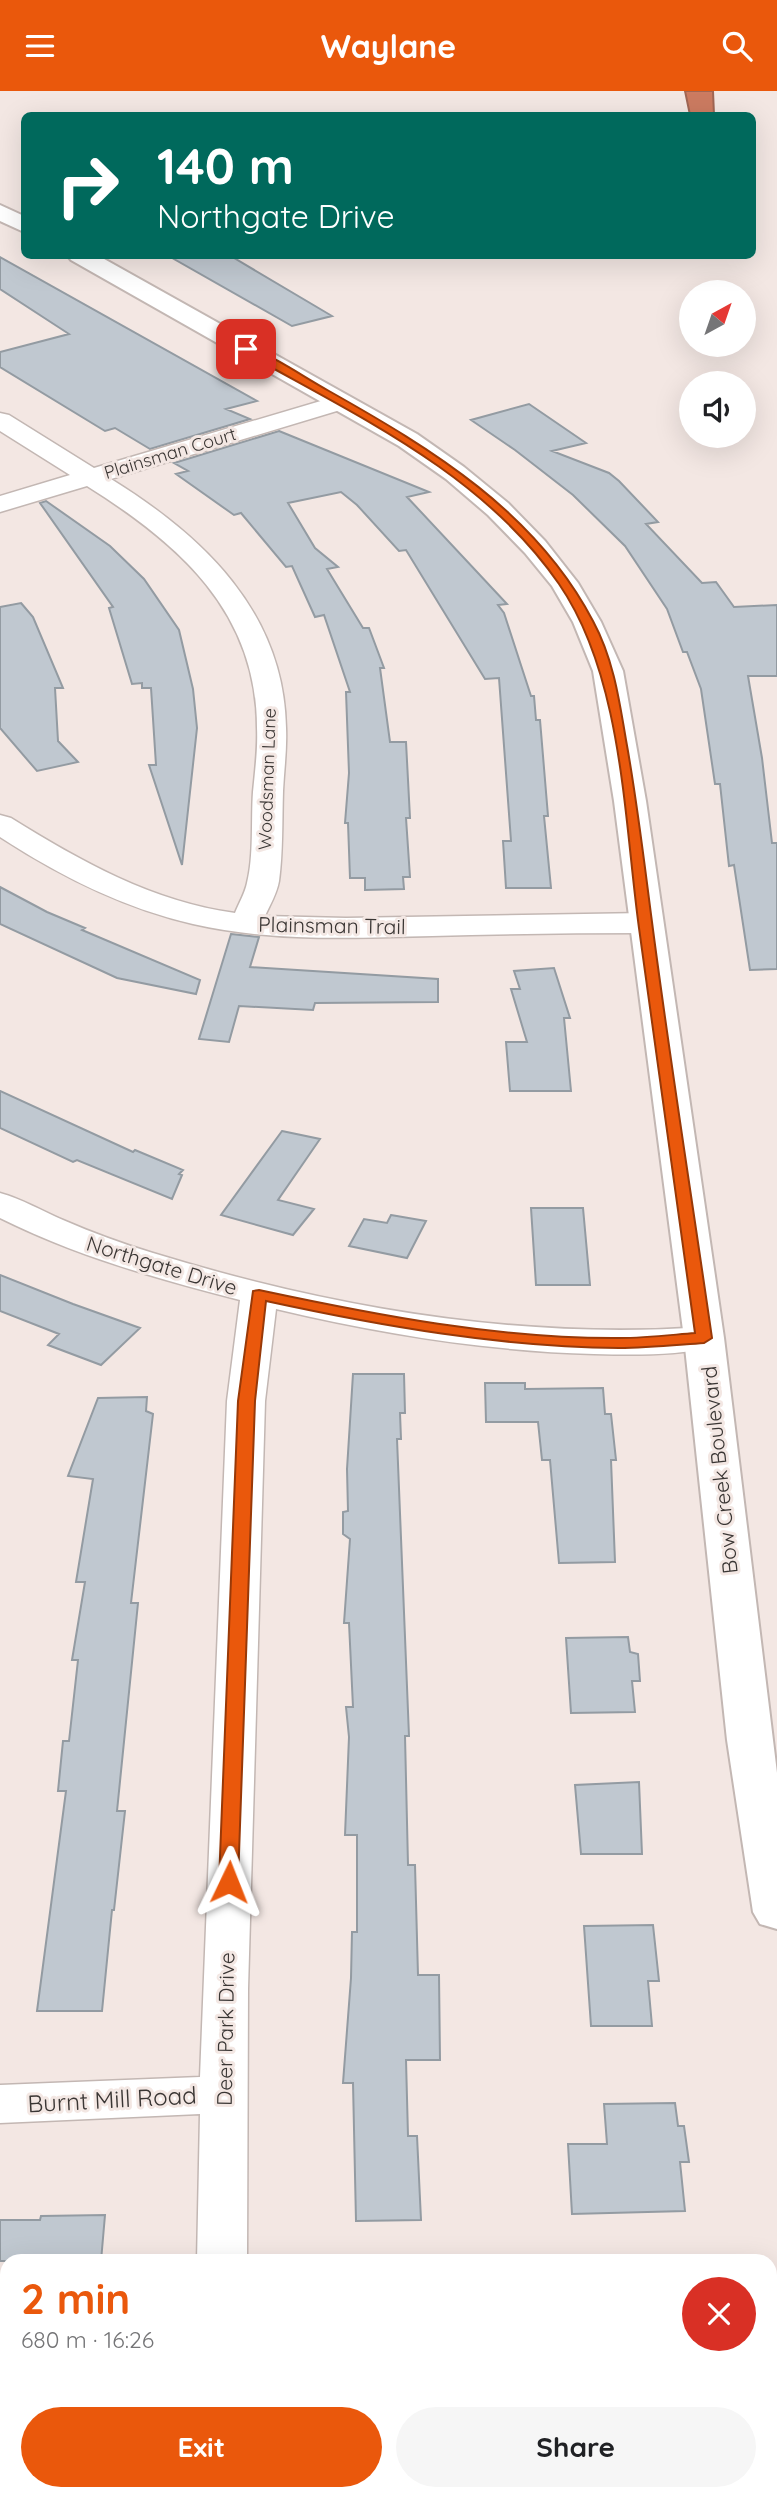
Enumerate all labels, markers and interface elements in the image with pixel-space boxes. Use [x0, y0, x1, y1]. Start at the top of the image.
text: Waylane [321, 26, 456, 66]
icon: menu [21, 27, 59, 65]
icon: search [718, 27, 756, 65]
text: 140 m [157, 135, 294, 196]
icon: right [42, 140, 133, 231]
text: Northgate Drive [157, 196, 395, 236]
north arrow [679, 280, 756, 357]
map controls [679, 280, 756, 448]
pin [216, 319, 276, 379]
icon: arrive [227, 330, 265, 368]
button: sound [679, 371, 756, 448]
street label: Plainsman Court [101, 422, 239, 484]
street label: Woodsman Lane [253, 708, 281, 850]
street label: Plainsman Trail [258, 911, 406, 939]
street label: Northgate Drive [84, 1230, 240, 1300]
street label: Bow Creek Boulevard [695, 1365, 743, 1575]
position arrow [192, 1845, 266, 1919]
street label: Deer Park Drive [211, 1952, 239, 2106]
street label: Burnt Mill Road [27, 2080, 197, 2118]
text: 2 min [21, 2272, 130, 2325]
button: close [682, 2277, 756, 2351]
text: 680 m · 16:26 [21, 2325, 154, 2354]
button: Exit [21, 2407, 382, 2487]
button: Share [396, 2407, 756, 2487]

